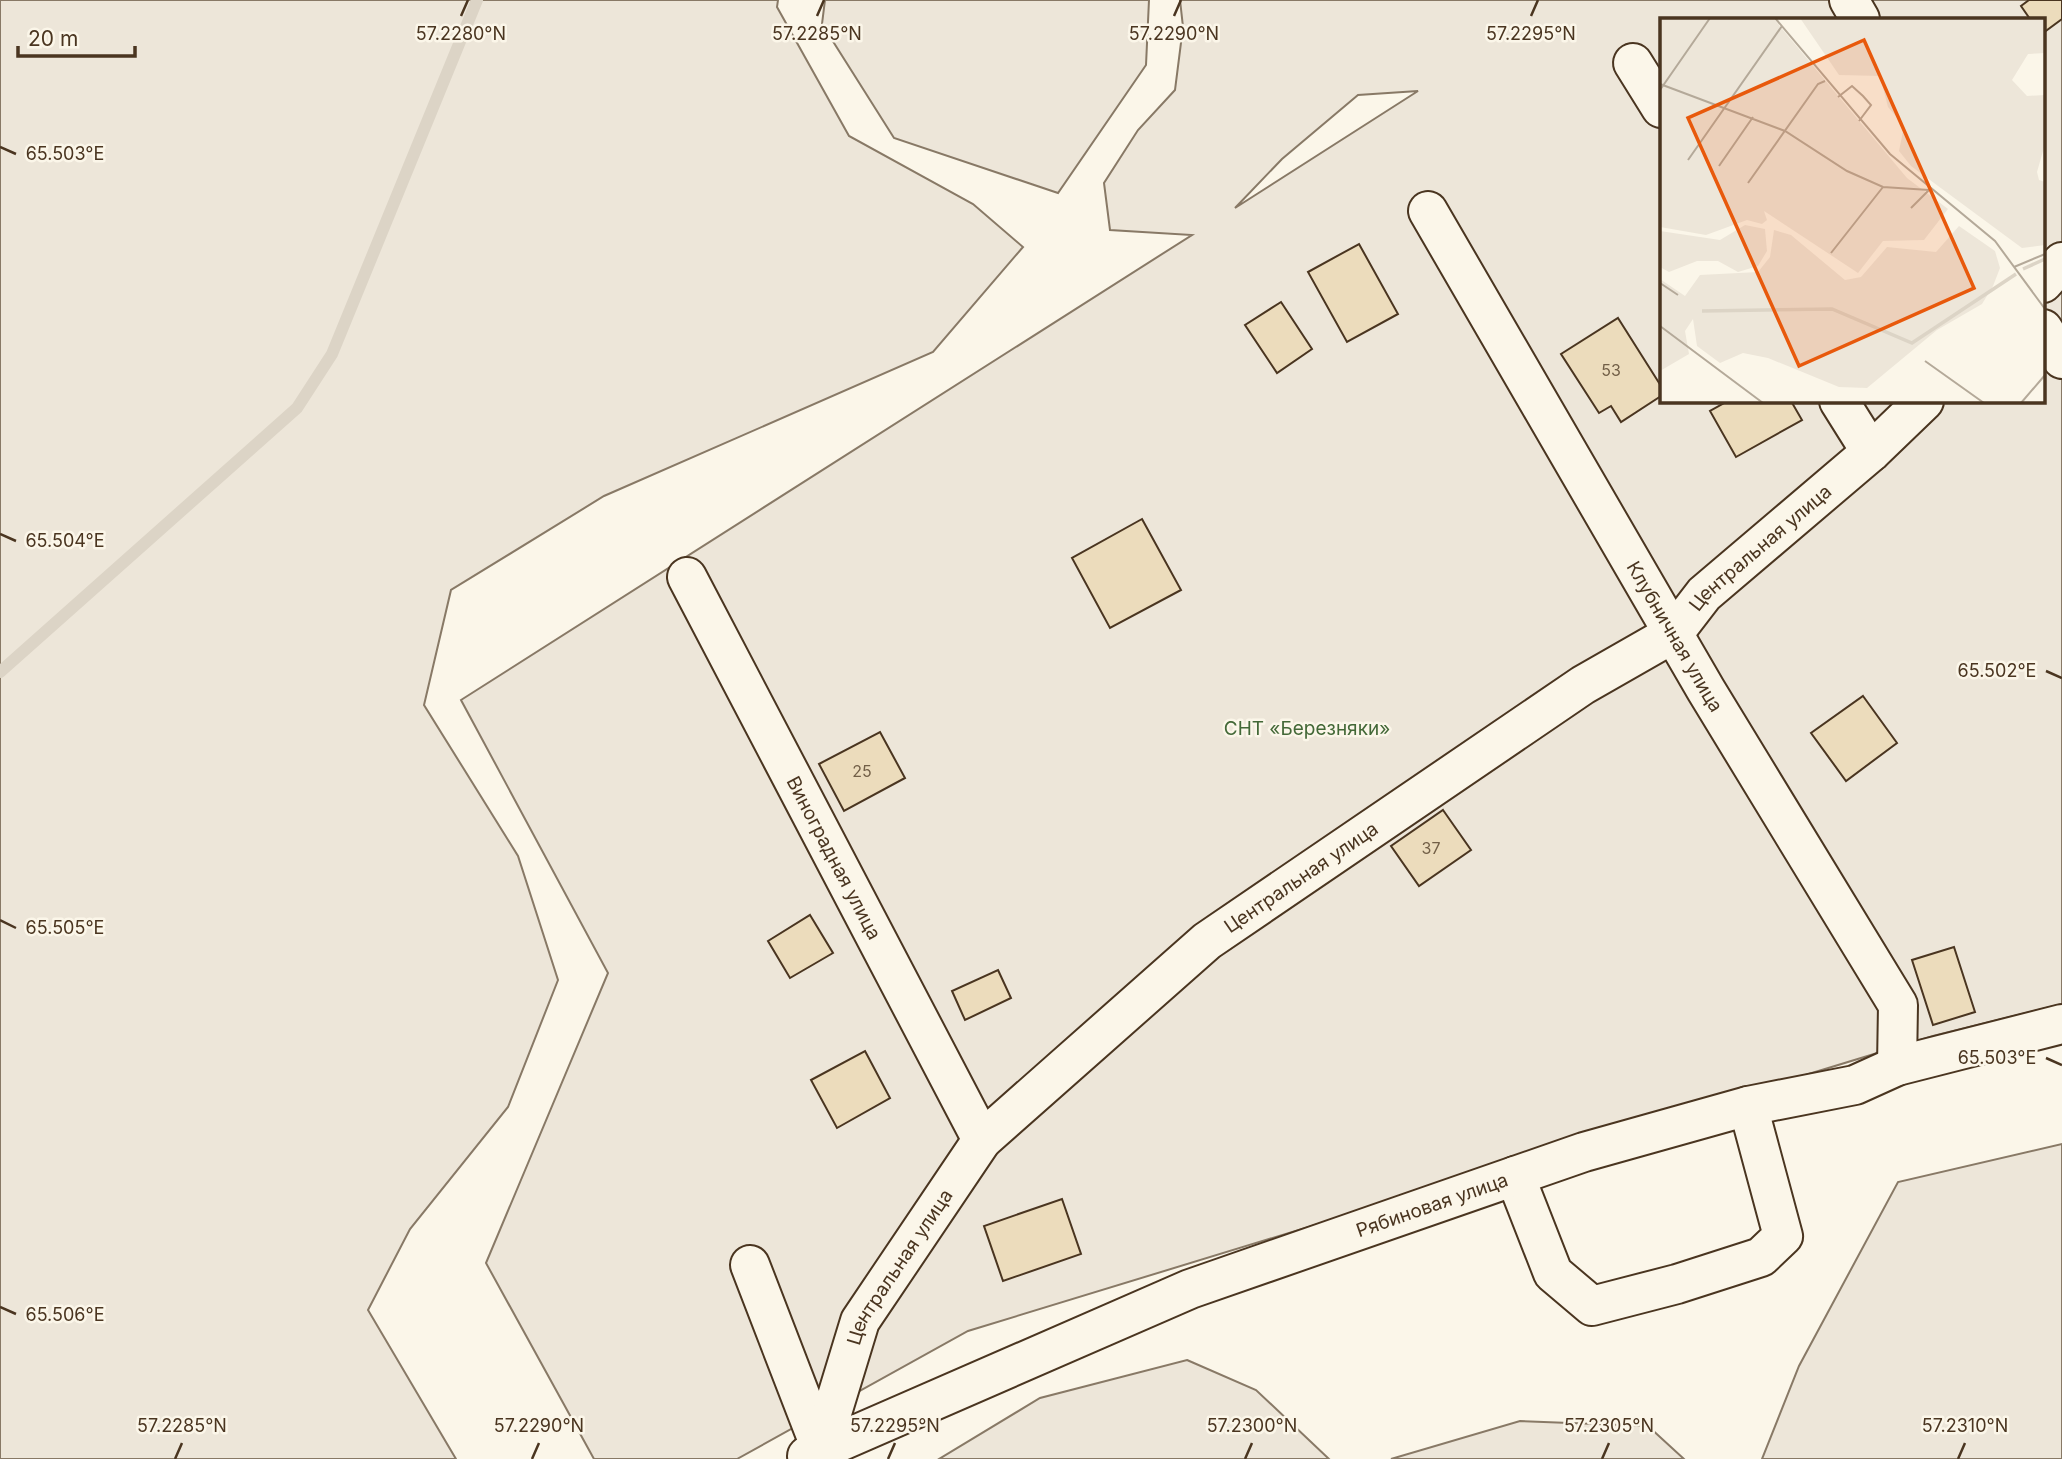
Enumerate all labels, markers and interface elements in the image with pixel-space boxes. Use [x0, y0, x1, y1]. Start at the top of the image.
scale bar [18, 14, 135, 58]
inset map [1660, 18, 2044, 402]
text: 57.2280°N [416, 23, 506, 44]
text: 57.2285°N [772, 23, 862, 44]
text: 57.2290°N [1129, 23, 1219, 44]
text: 57.2295°N [1486, 23, 1576, 44]
text: 20 m [28, 26, 78, 51]
text: 65.503°E [26, 143, 104, 164]
house number: 53 [1601, 360, 1621, 380]
street label: Центральная улица [1684, 480, 1836, 615]
text: 65.504°E [25, 530, 105, 551]
street label: Клубничная улица [1622, 557, 1728, 716]
text: 65.502°E [1958, 660, 2036, 681]
park label: СНТ «Березняки» [1224, 717, 1390, 740]
house number: 25 [852, 761, 872, 781]
street label: Виноградная улица [782, 772, 886, 943]
street label: Центральная улица [1220, 817, 1382, 938]
house number: 37 [1422, 838, 1440, 858]
text: 65.505°E [26, 917, 104, 938]
text: 65.503°E [1958, 1047, 2036, 1068]
street label: Рябиновая улица [1353, 1168, 1511, 1242]
street label: Центральная улица [842, 1185, 957, 1348]
text: 65.506°E [25, 1304, 105, 1325]
text: 57.2285°N [137, 1415, 227, 1436]
text: 57.2290°N [494, 1415, 584, 1436]
text: 57.2295°N [850, 1415, 940, 1436]
text: 57.2300°N [1207, 1415, 1297, 1436]
text: 57.2305°N [1564, 1415, 1654, 1436]
text: 57.2310°N [1922, 1415, 2008, 1436]

